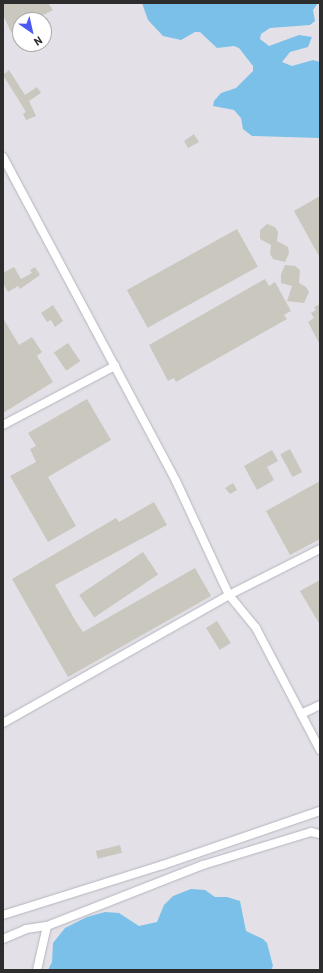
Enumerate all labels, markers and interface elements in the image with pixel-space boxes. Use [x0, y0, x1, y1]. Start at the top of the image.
north arrow [12, 12, 52, 52]
text: N [32, 34, 45, 49]

